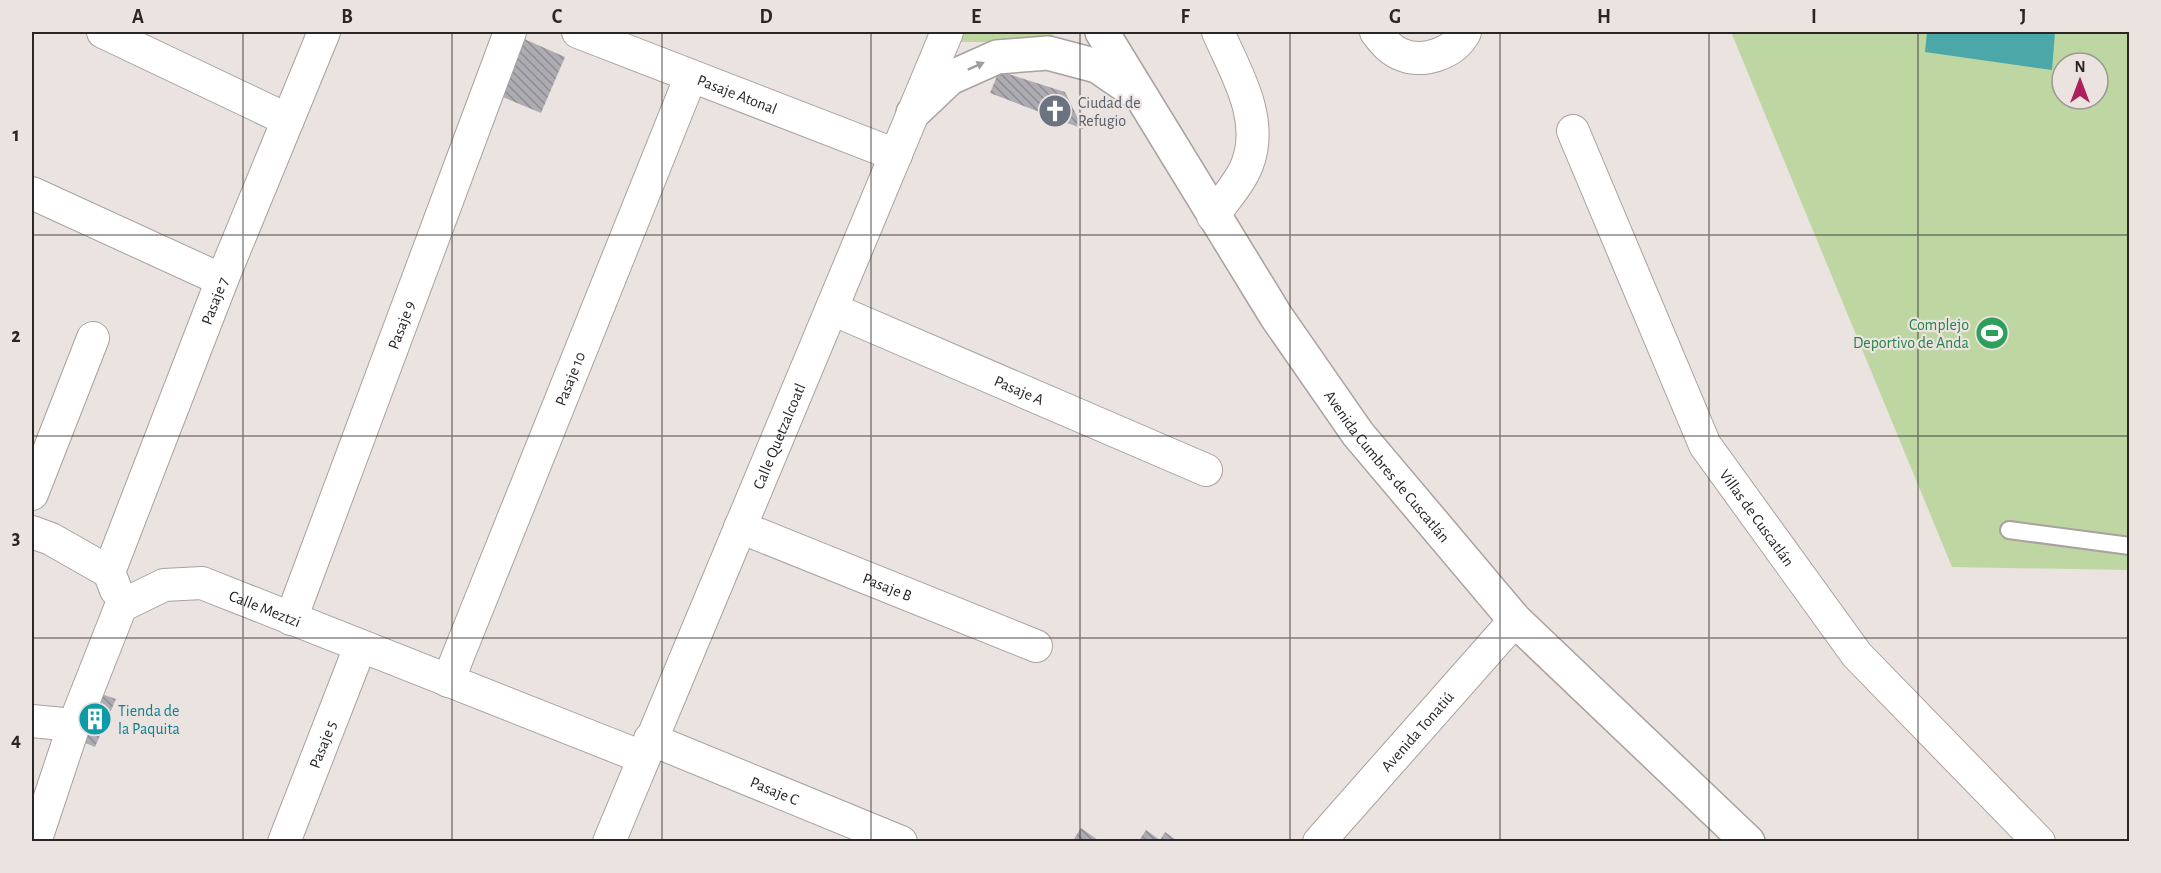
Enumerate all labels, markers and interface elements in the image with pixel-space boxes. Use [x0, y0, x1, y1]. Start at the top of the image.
text: A [132, 7, 144, 27]
text: B [341, 7, 353, 27]
text: C [552, 7, 563, 27]
text: D [759, 7, 773, 27]
text: E [971, 7, 981, 27]
text: F [1180, 7, 1190, 27]
text: G [1389, 7, 1401, 27]
text: H [1597, 7, 1611, 27]
text: I [1811, 7, 1817, 27]
text: J [2020, 7, 2026, 27]
north arrow [2050, 51, 2110, 111]
text: N [2074, 59, 2086, 75]
one-way arrow [967, 61, 985, 70]
street label: Pasaje Atonal [695, 72, 779, 117]
church icon: Ciudad de Refugio [1037, 93, 1073, 129]
place label: Ciudad de Refugio [1078, 95, 1141, 129]
text: 1 [12, 125, 20, 145]
street label: Pasaje 7 [199, 275, 231, 327]
street label: Pasaje 9 [385, 299, 418, 352]
sports icon: Complejo Deportivo de Anda [1974, 315, 2010, 351]
place label: Complejo Deportivo de Anda [1853, 317, 1969, 351]
text: 2 [11, 326, 21, 346]
street label: Pasaje 10 [552, 349, 588, 408]
street label: Pasaje A [992, 373, 1046, 408]
street label: Calle Quetzalcoatl [750, 381, 809, 492]
street label: Avenida Cumbres de Cuscatlán [1321, 387, 1453, 545]
street label: Villas de Cuscatlán [1716, 467, 1797, 569]
text: 3 [12, 528, 20, 548]
street label: Pasaje B [860, 570, 914, 604]
street label: Calle Meztzi [227, 588, 303, 630]
street label: Avenida Tonatiú [1378, 689, 1457, 775]
building icon: Tienda de la Paquita [77, 701, 113, 737]
place label: Tienda de la Paquita [118, 703, 180, 737]
street label: Pasaje 5 [307, 719, 340, 771]
text: 4 [11, 730, 21, 750]
street label: Pasaje C [748, 774, 801, 808]

